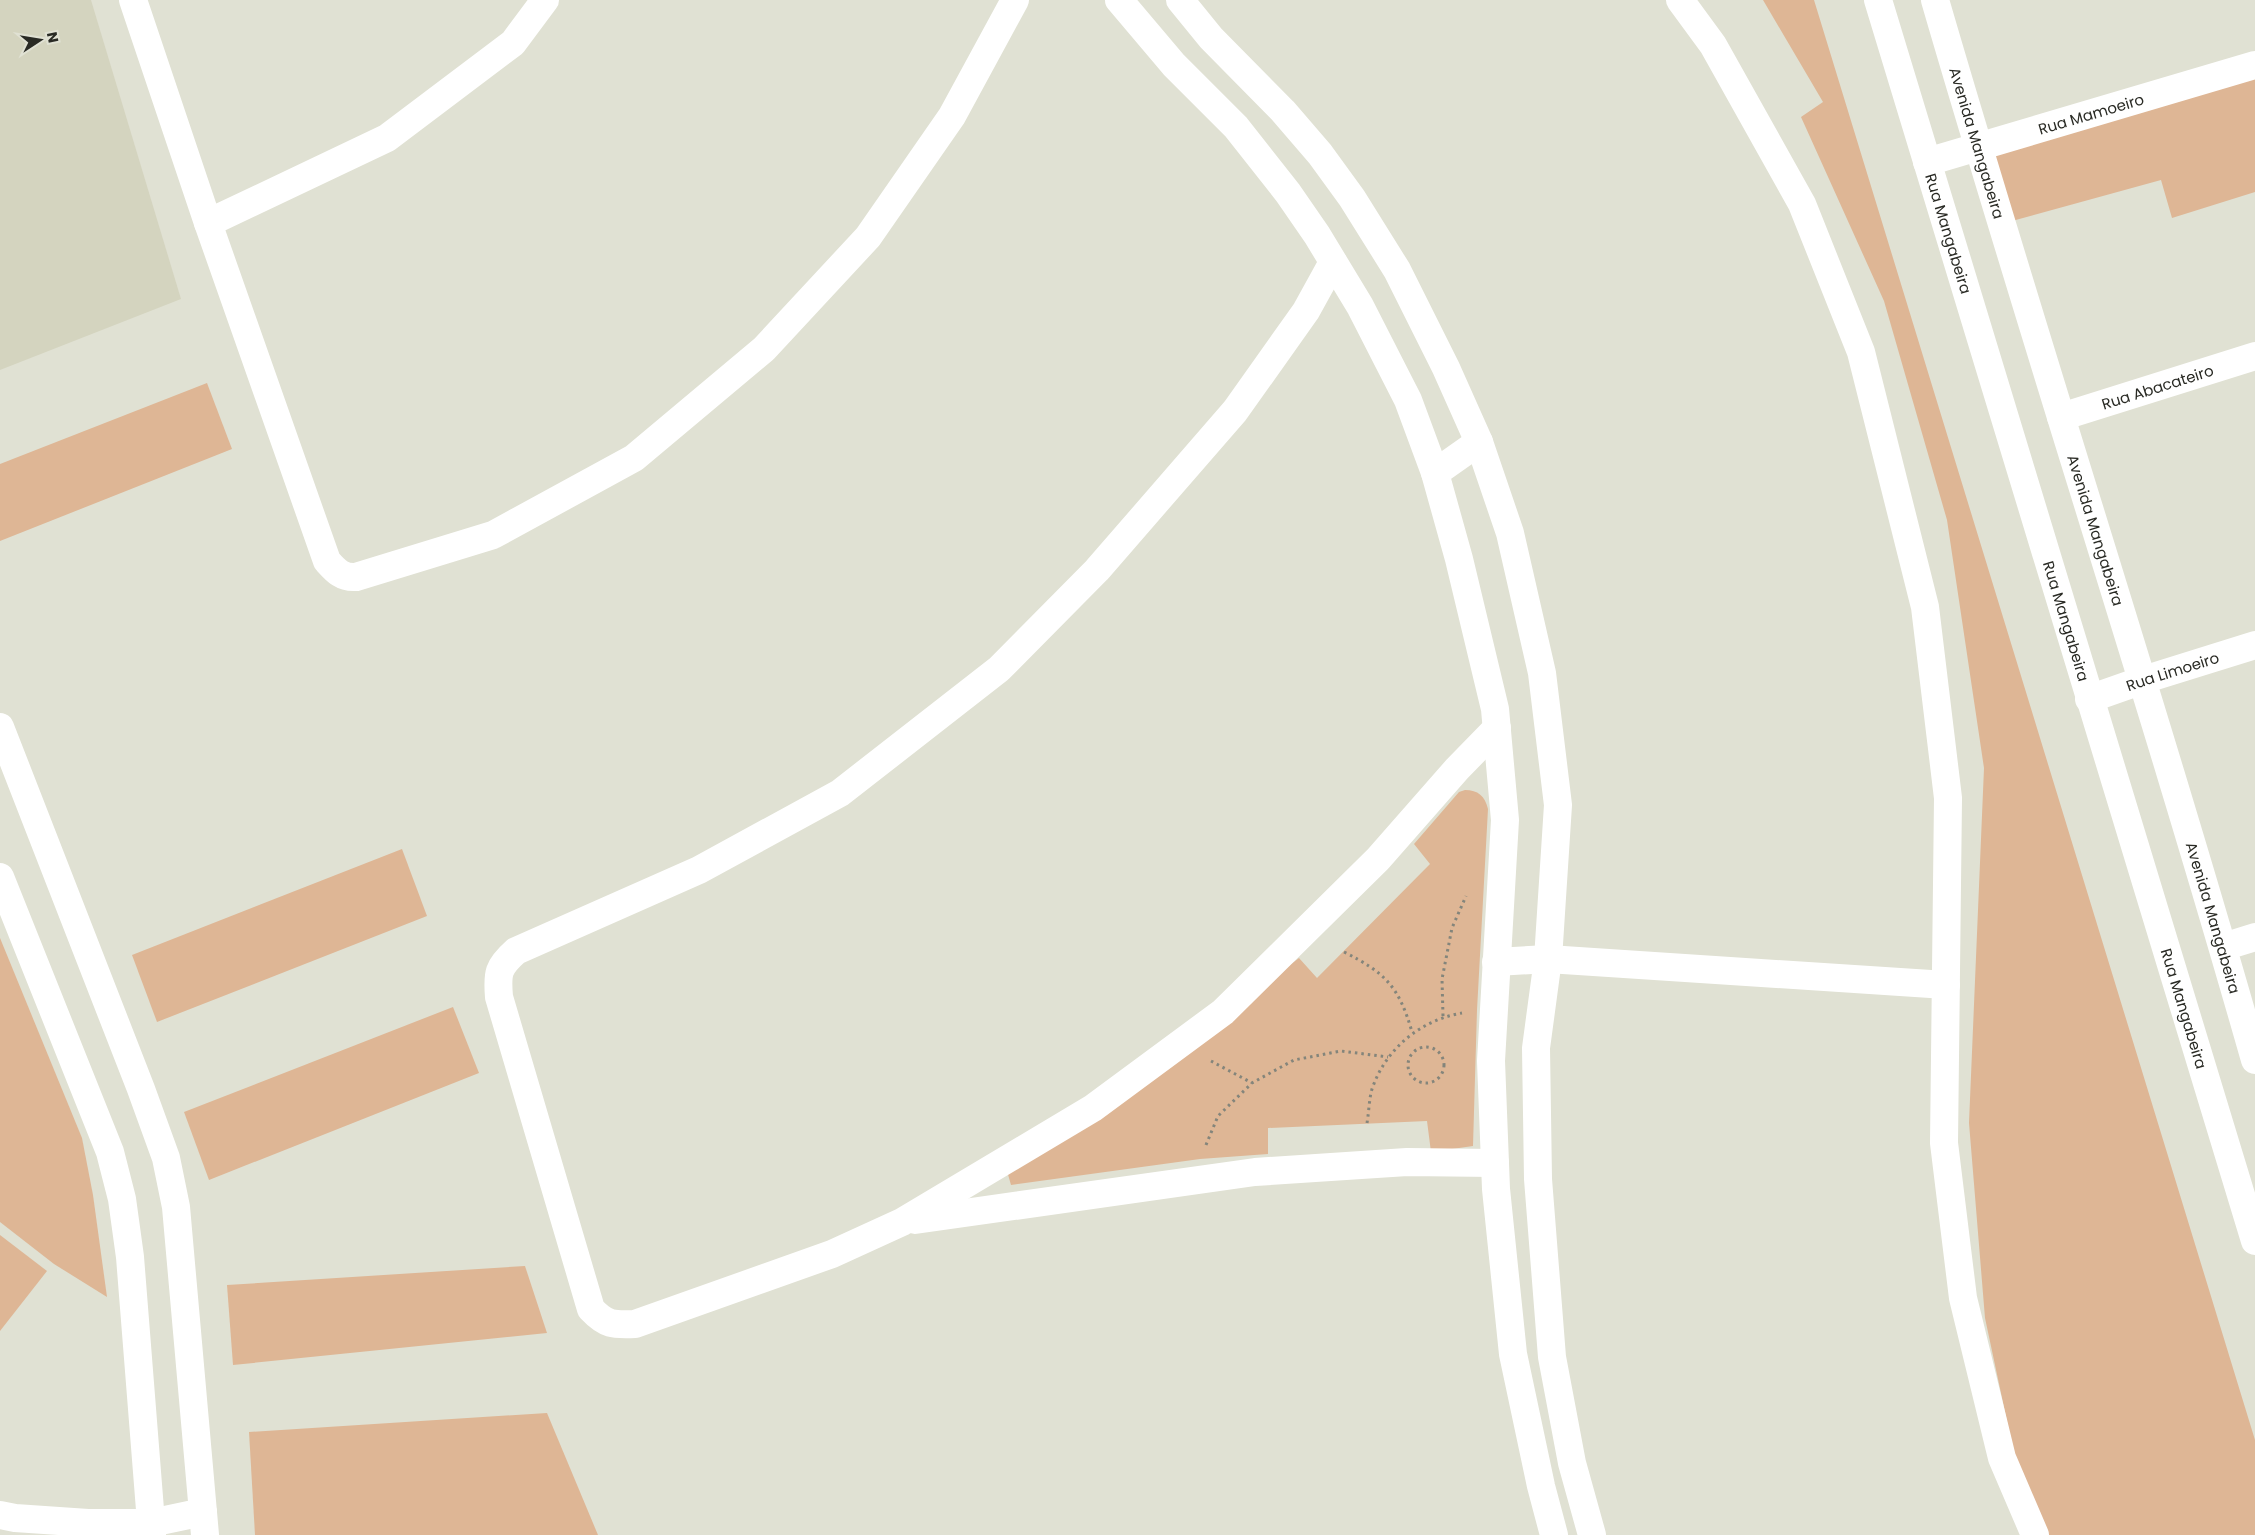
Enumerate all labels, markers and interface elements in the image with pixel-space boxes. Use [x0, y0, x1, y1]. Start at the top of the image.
north arrow [15, 15, 65, 65]
text: N [42, 30, 64, 45]
street label: Avenida Mangabeira [1945, 65, 2010, 221]
street label: Rua Mamoeiro [2036, 88, 2146, 139]
street label: Rua Mangabeira [1921, 171, 1977, 296]
street label: Rua Abacateiro [2099, 359, 2216, 414]
street label: Avenida Mangabeira [2063, 452, 2129, 608]
street label: Rua Mangabeira [2038, 558, 2095, 684]
street label: Rua Limoeiro [2123, 646, 2221, 696]
street label: Avenida Mangabeira [2181, 839, 2246, 996]
street label: Rua Mangabeira [2156, 946, 2213, 1071]

